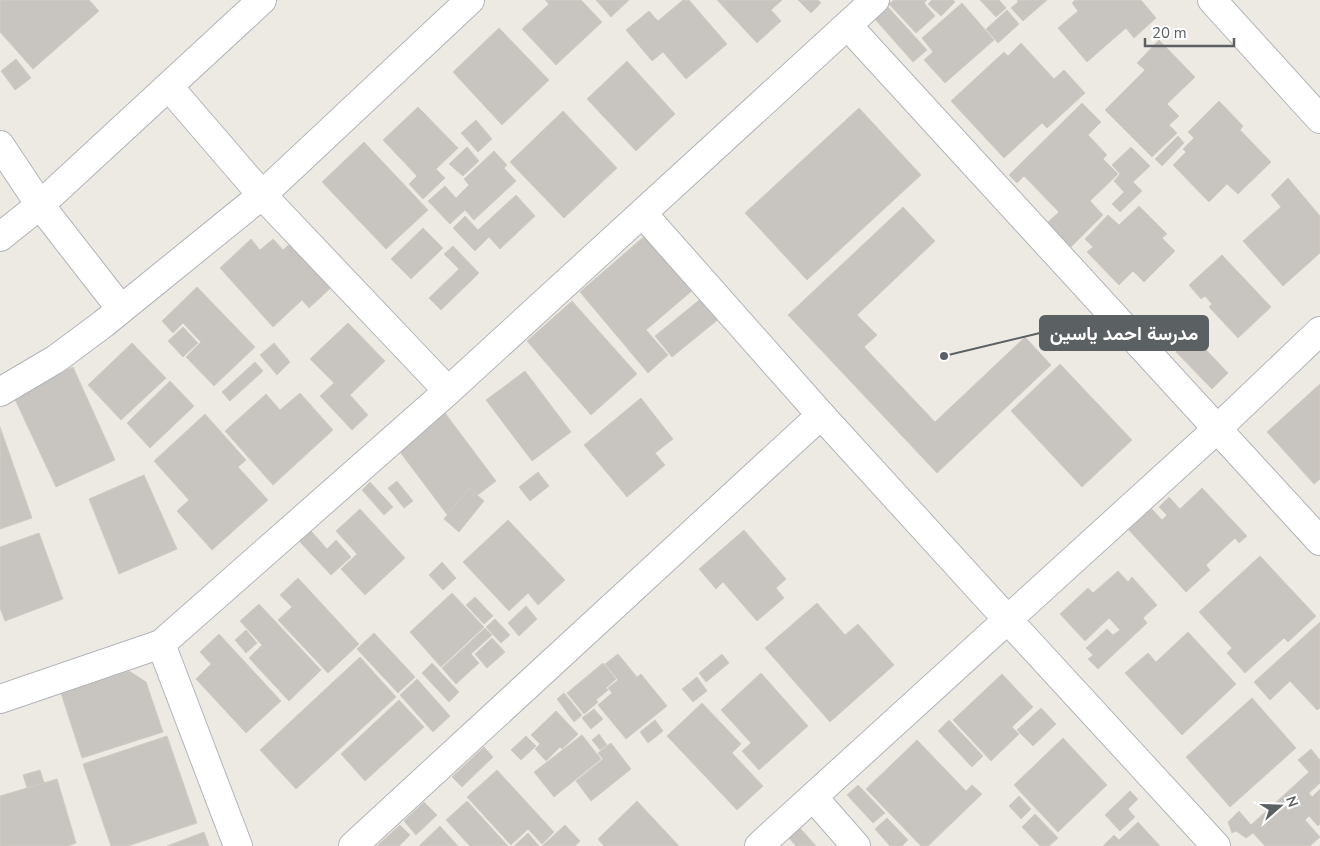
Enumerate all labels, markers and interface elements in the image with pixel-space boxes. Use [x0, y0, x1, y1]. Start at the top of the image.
scale bar [1145, 15, 1234, 47]
text: 20 m [1152, 23, 1187, 43]
callout: مدرسة احمد ياسين [1040, 316, 1208, 350]
text: مدرسة احمد ياسين [1050, 321, 1198, 347]
north arrow [1255, 781, 1305, 831]
text: N [1281, 794, 1302, 810]

